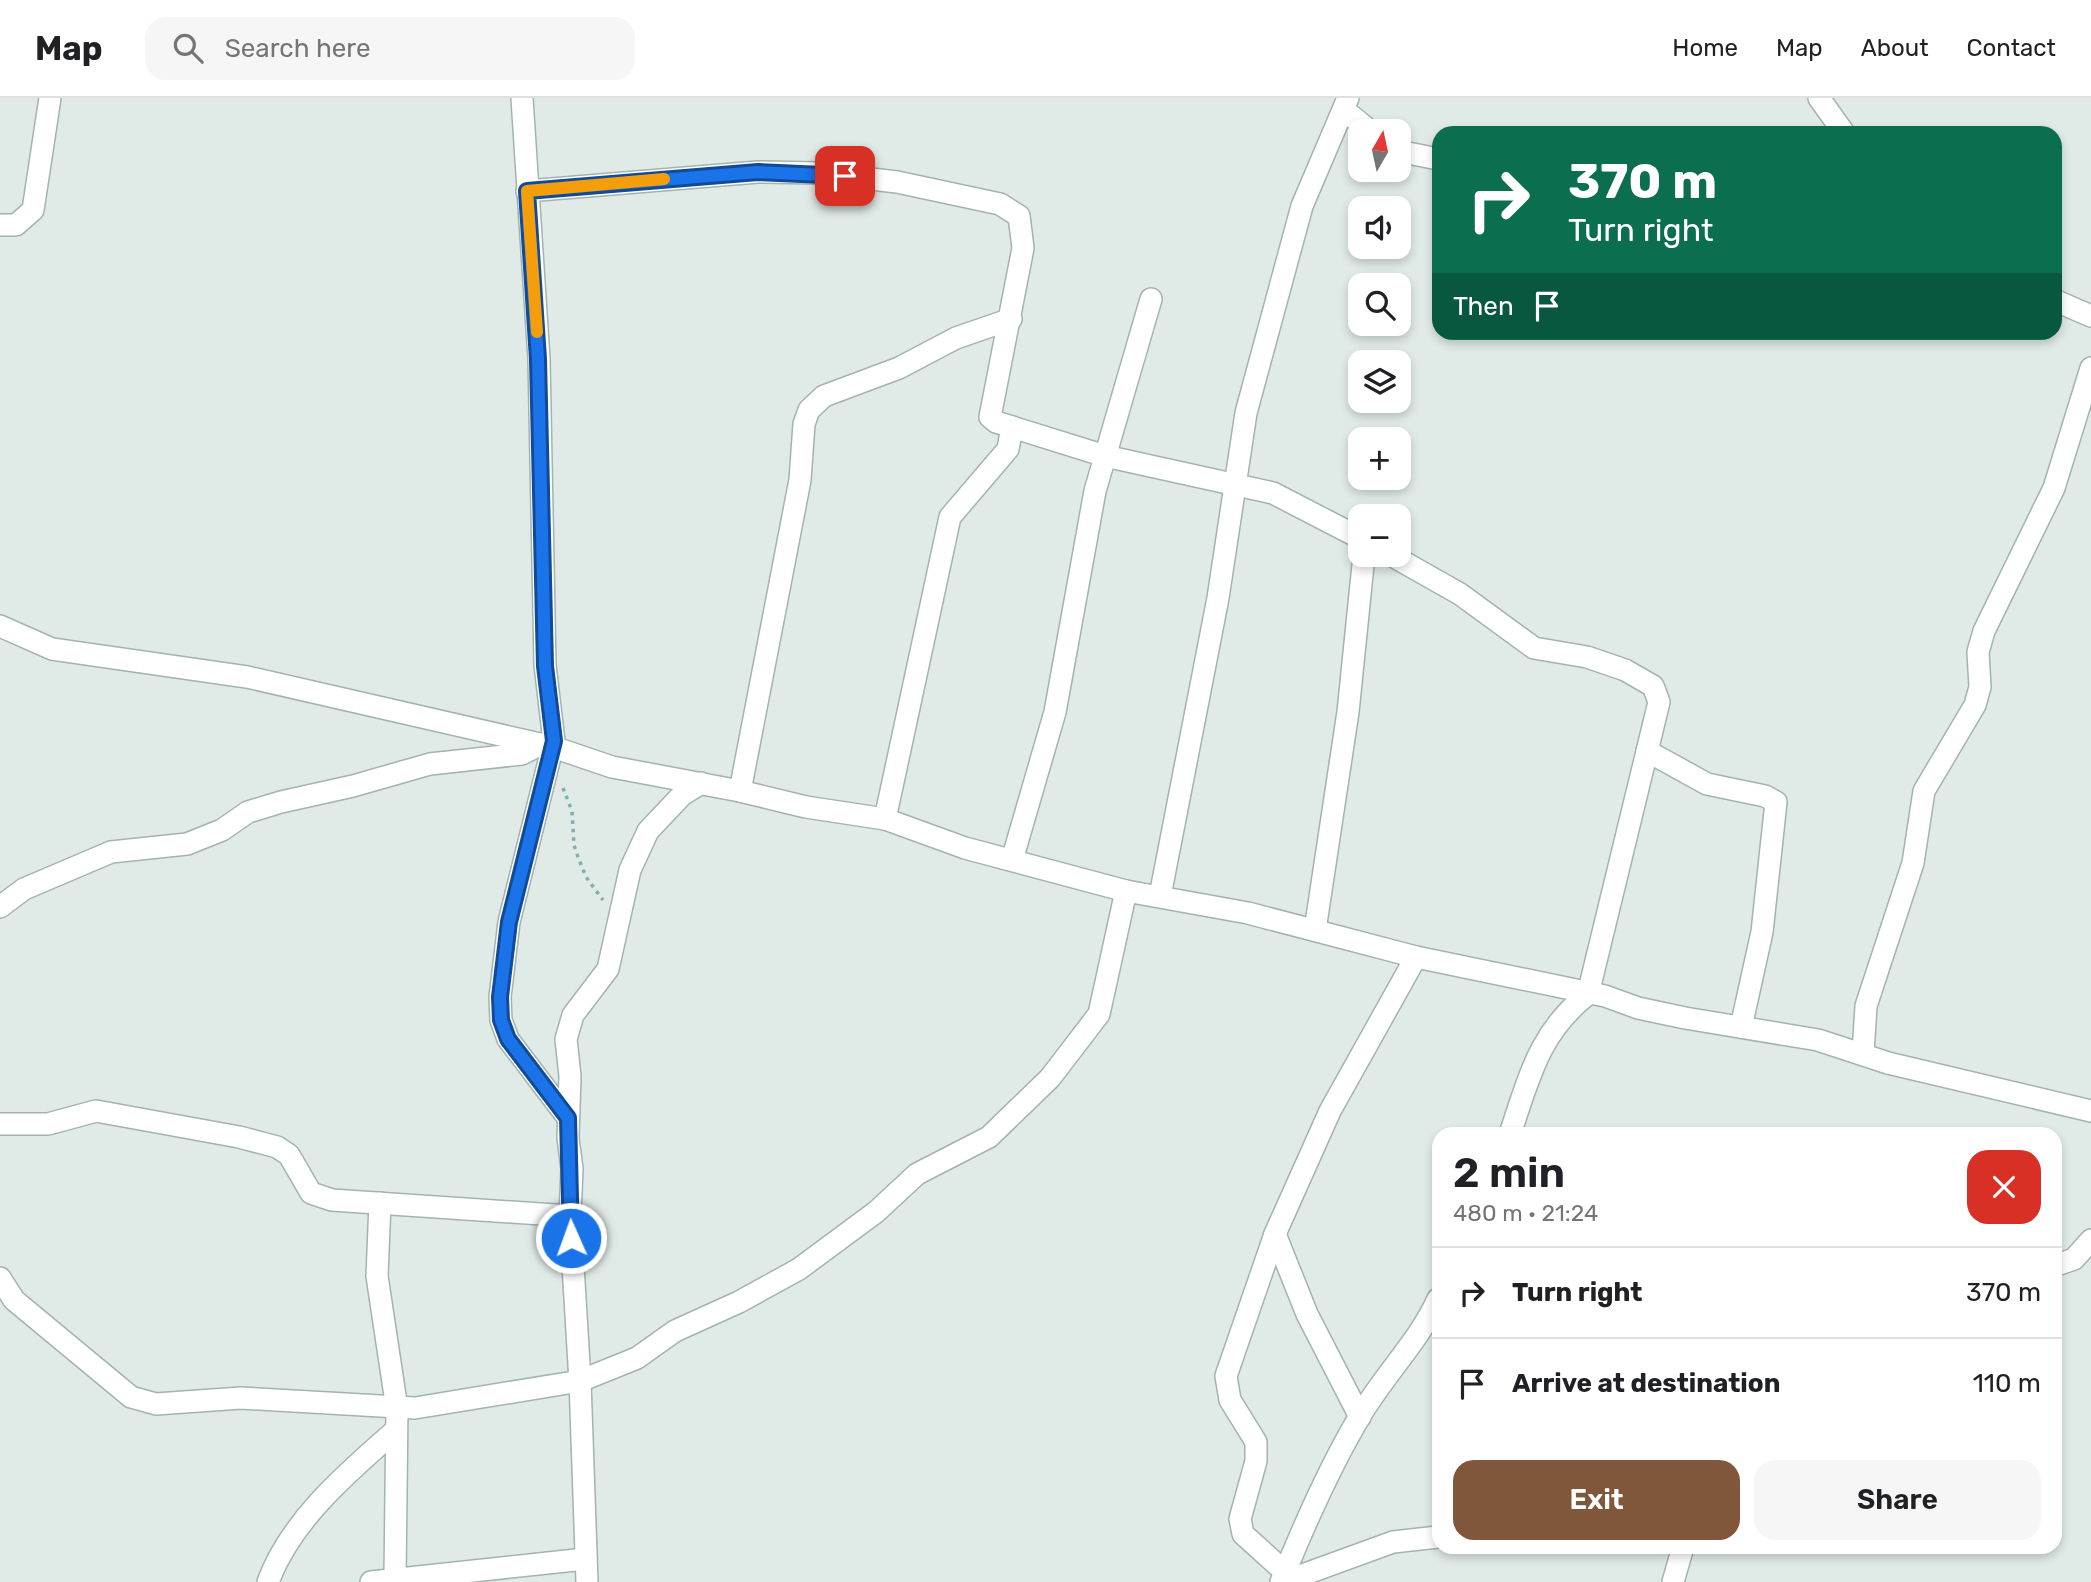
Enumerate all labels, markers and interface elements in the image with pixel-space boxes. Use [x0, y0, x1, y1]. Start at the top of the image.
search box [145, 17, 635, 80]
text: Map [35, 29, 103, 68]
icon: search [169, 29, 207, 67]
text: Search here [225, 33, 370, 64]
text: Home [1672, 34, 1738, 62]
text: Map [1776, 34, 1823, 62]
text: About [1861, 34, 1929, 62]
text: Contact [1967, 34, 2056, 62]
north arrow [1348, 119, 1410, 182]
map controls [1348, 119, 1411, 567]
pin [815, 146, 875, 206]
text: 370 m [1568, 152, 1717, 210]
icon: right [1453, 154, 1544, 245]
icon: arrive [826, 157, 864, 195]
button: sound [1348, 196, 1411, 259]
text: Turn right [1568, 211, 1713, 249]
button: search [1348, 273, 1411, 336]
icon: arrive [1528, 287, 1566, 325]
text: Then [1453, 291, 1514, 322]
button: layers [1348, 350, 1411, 413]
button: + [1348, 427, 1411, 490]
button: − [1348, 504, 1411, 567]
text: 2 min [1453, 1148, 1565, 1198]
button: close [1967, 1150, 2041, 1224]
text: 480 m · 21:24 [1453, 1199, 1598, 1227]
position arrow [534, 1201, 608, 1275]
icon: right [1453, 1274, 1491, 1312]
text: Turn right [1512, 1277, 1642, 1308]
text: 370 m [1966, 1277, 2041, 1308]
icon: arrive [1453, 1365, 1491, 1403]
text: Arrive at destination [1512, 1368, 1780, 1399]
text: 110 m [1973, 1368, 2041, 1399]
button: Exit [1453, 1460, 1740, 1540]
button: Share [1754, 1460, 2041, 1540]

